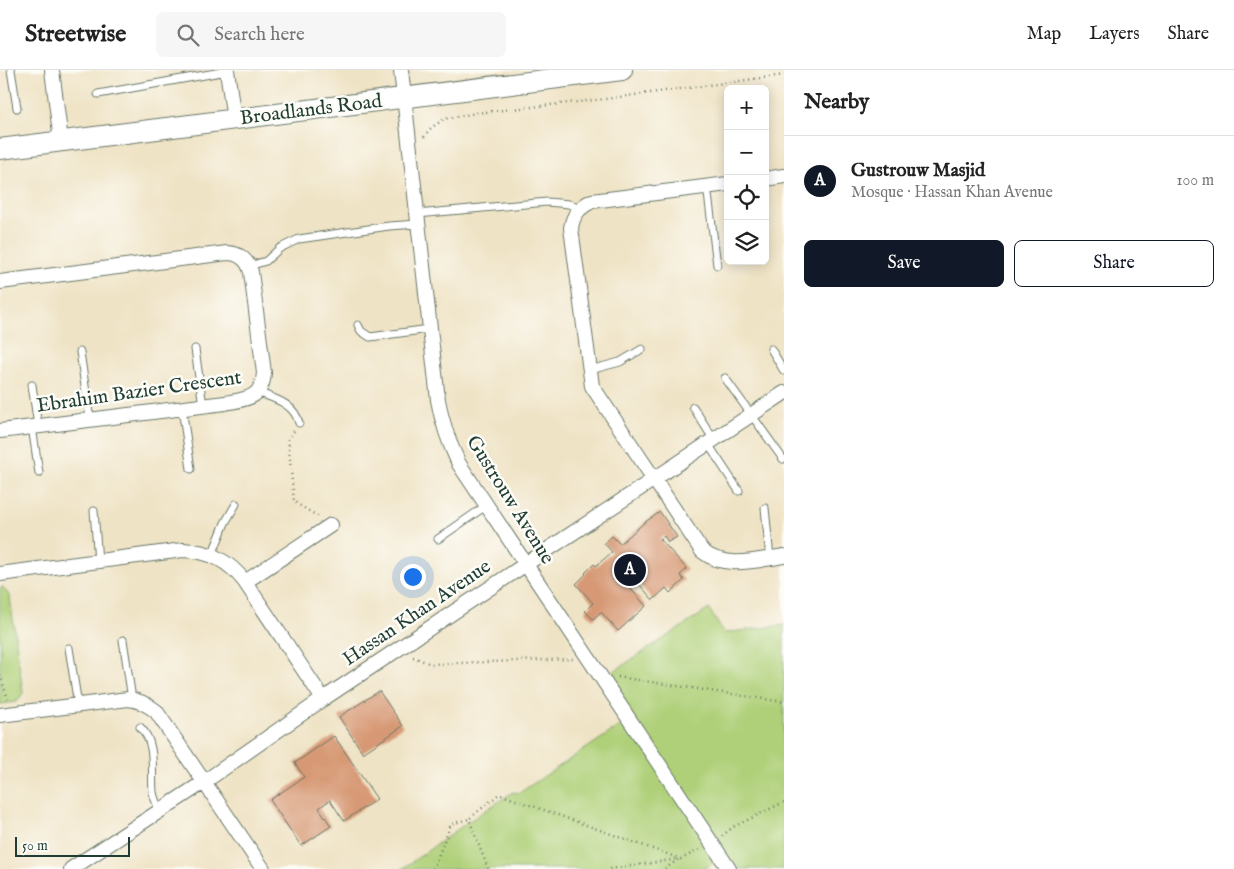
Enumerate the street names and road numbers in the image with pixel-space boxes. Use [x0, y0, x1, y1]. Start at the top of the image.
street label: Broadlands Road [239, 89, 384, 131]
street label: Ebrahim Bazier Crescent [35, 365, 243, 419]
street label: Gustrouw Avenue [460, 431, 560, 569]
street label: Hassan Khan Avenue [338, 554, 496, 672]

